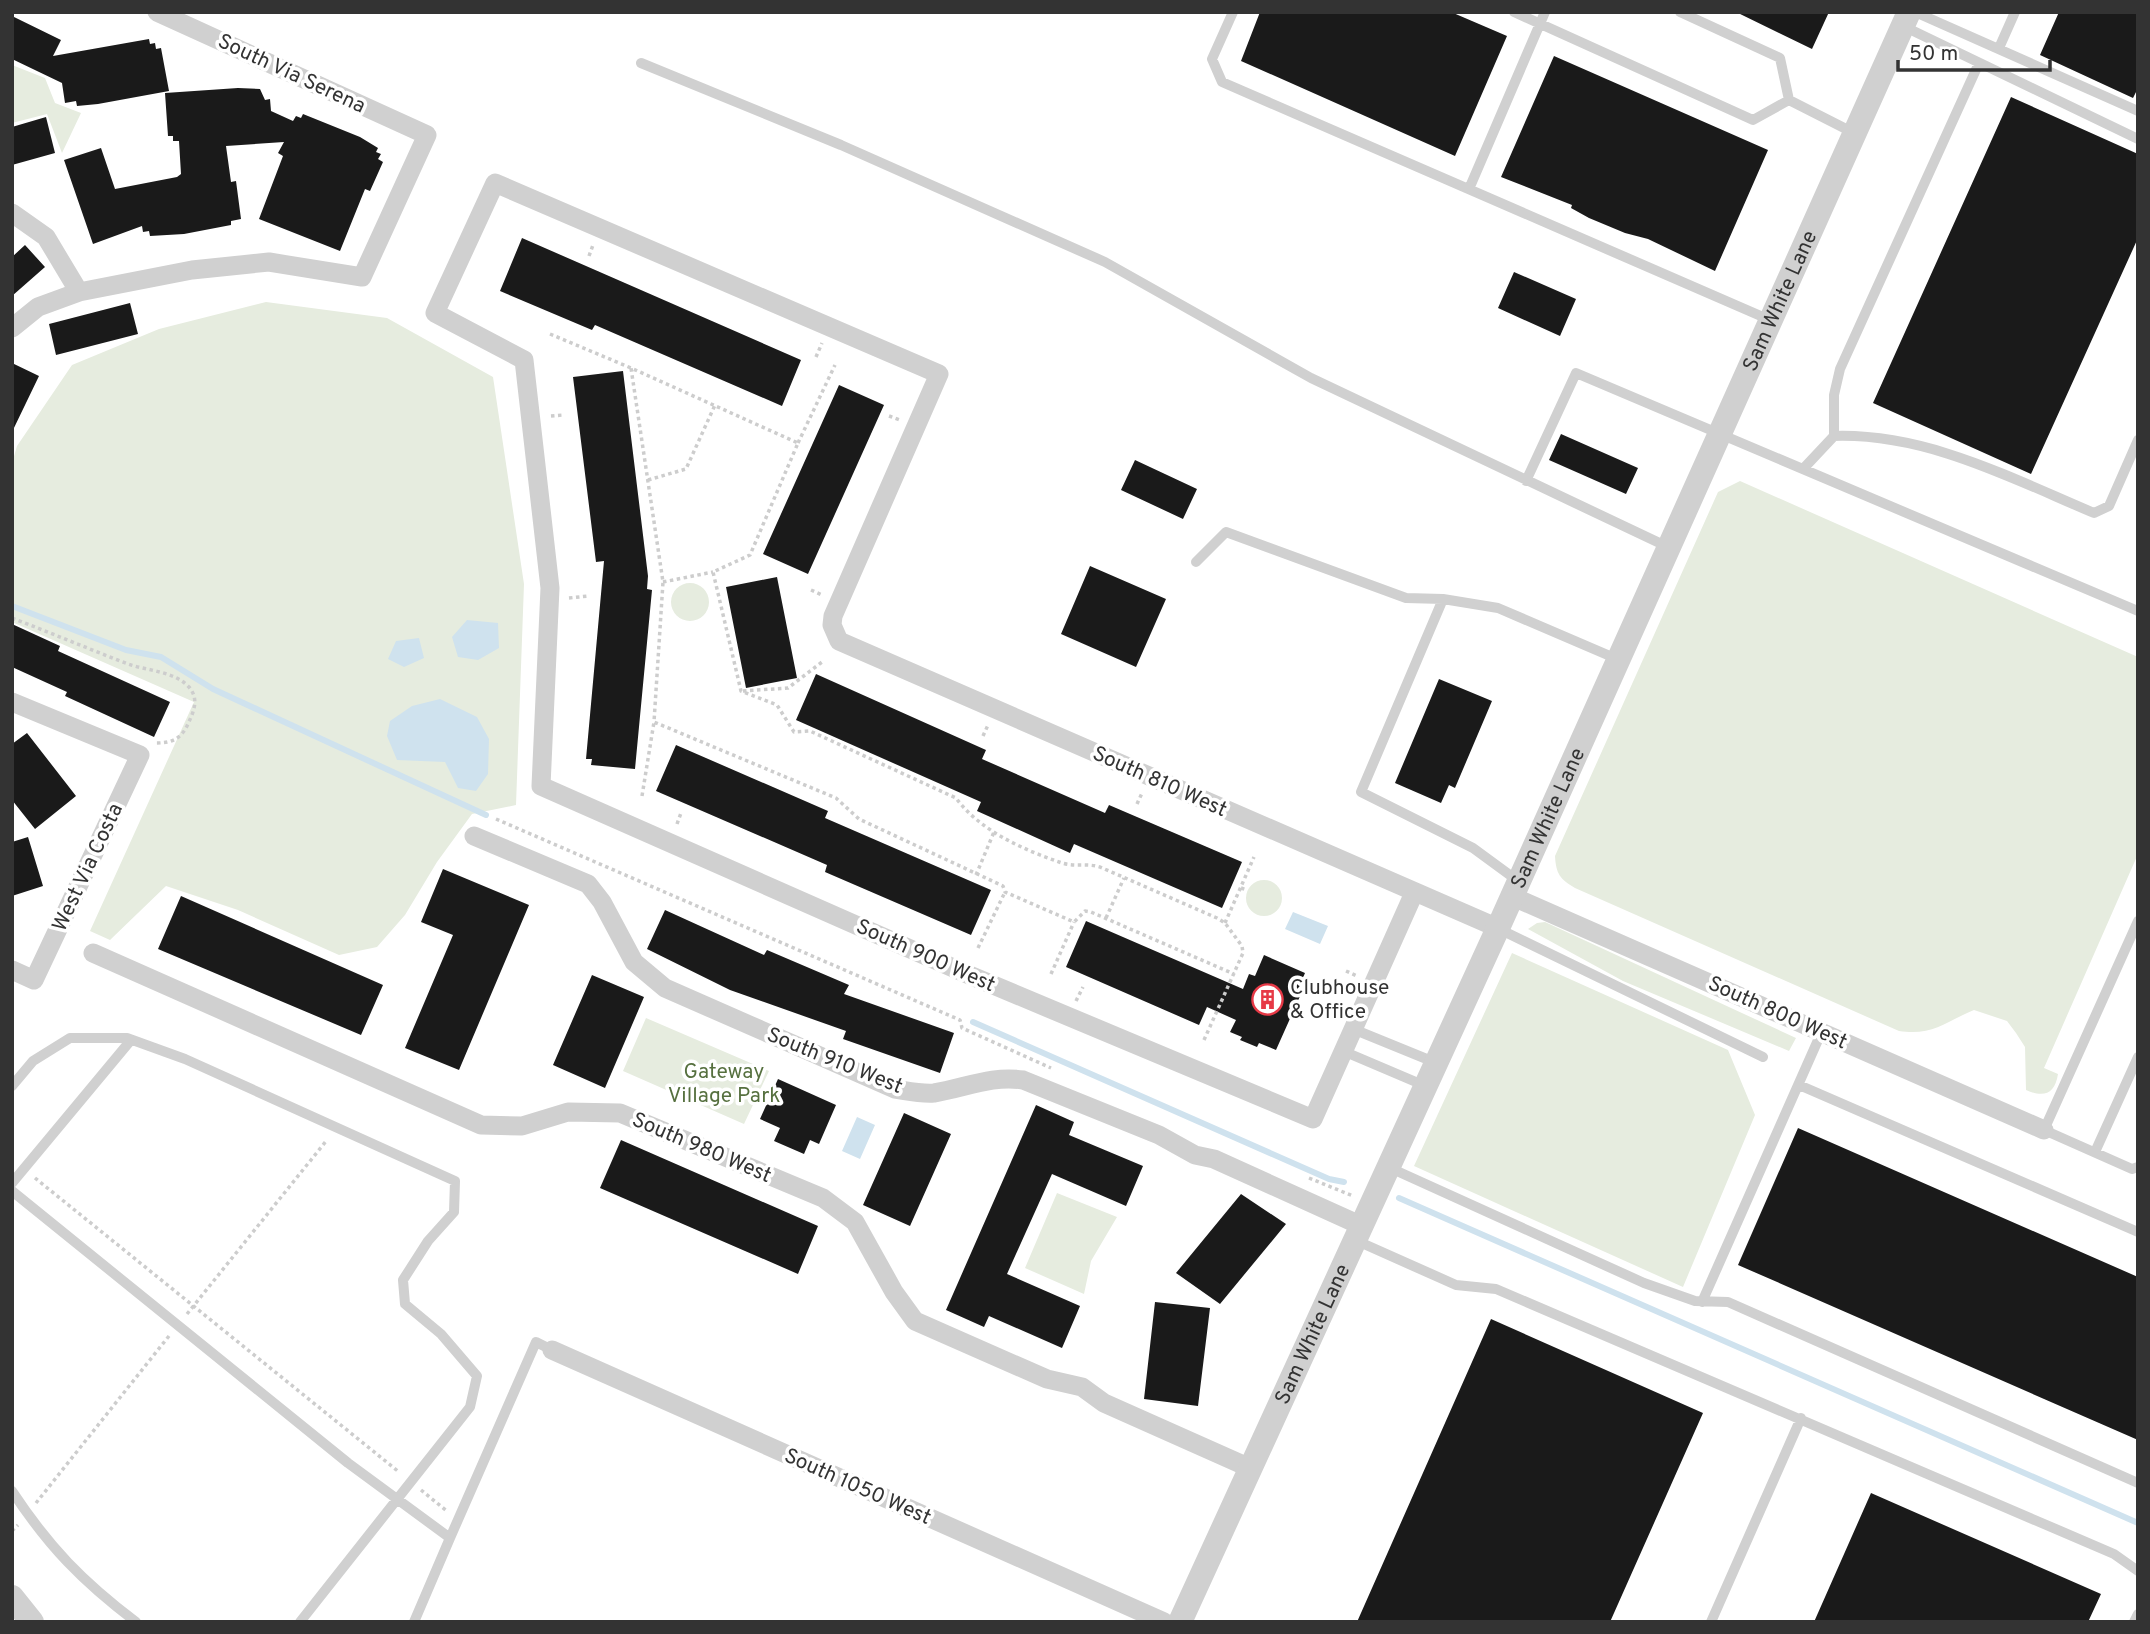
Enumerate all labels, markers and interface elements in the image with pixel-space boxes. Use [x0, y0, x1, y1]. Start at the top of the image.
street label: South Via Serena [213, 28, 370, 120]
scale bar [1898, 28, 2050, 72]
text: 50 m [1909, 41, 1958, 68]
street label: Sam White Lane [1738, 227, 1824, 376]
street label: South 810 West [1088, 741, 1231, 824]
street label: Sam White Lane [1505, 744, 1592, 893]
street label: West Via Costa [47, 799, 130, 936]
street label: South 900 West [852, 914, 999, 999]
street label: South 800 West [1703, 971, 1851, 1056]
place label: Clubhouse & Office [1290, 975, 1389, 1026]
building icon: Clubhouse & Office [1250, 982, 1284, 1016]
street label: South 910 West [762, 1022, 906, 1101]
park label: Gateway Village Park [668, 1059, 780, 1110]
street label: South 980 West [628, 1107, 775, 1190]
street label: Sam White Lane [1270, 1260, 1357, 1409]
street label: South 1050 West [780, 1443, 935, 1532]

